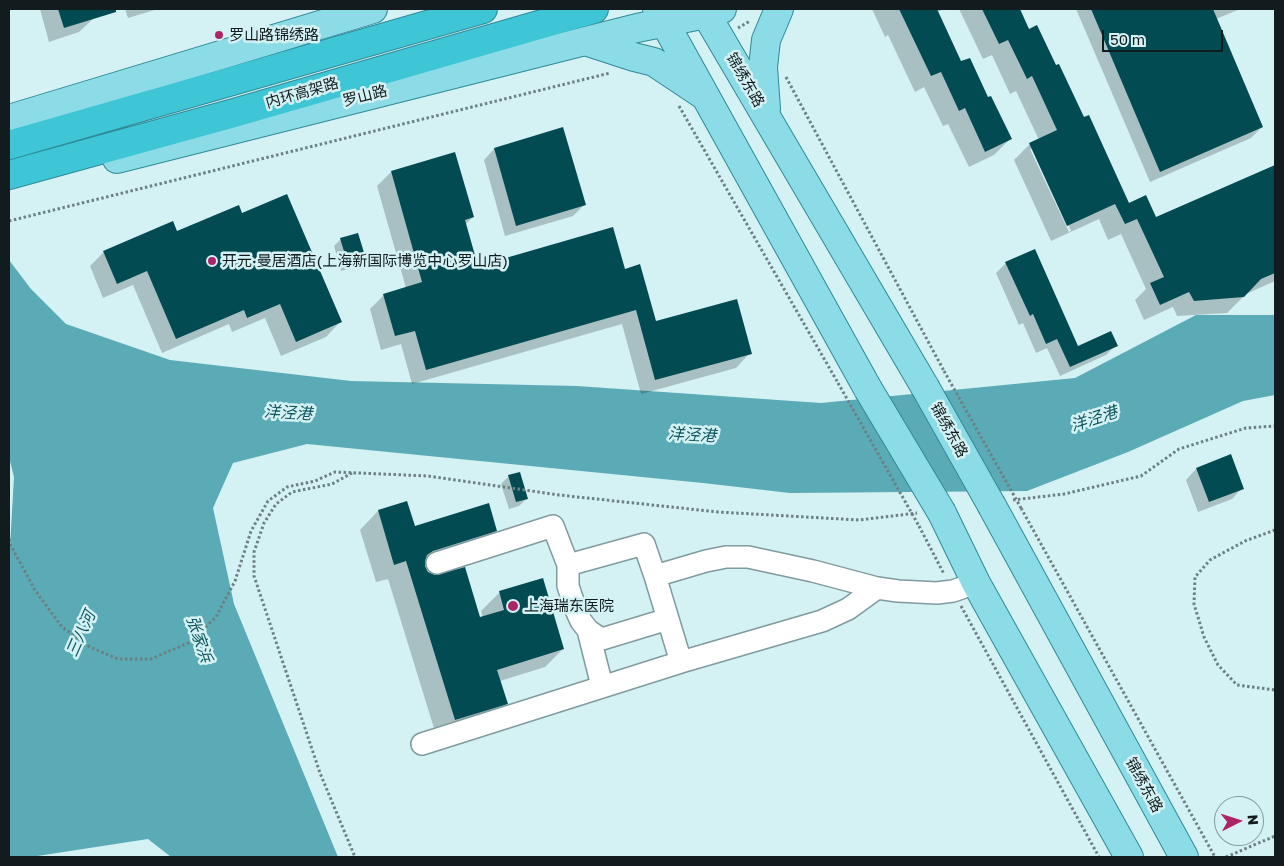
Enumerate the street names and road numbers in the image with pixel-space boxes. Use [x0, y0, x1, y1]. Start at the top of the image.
street label: 锦绣东路 [722, 50, 768, 110]
street label: 内环高架路 [263, 74, 341, 112]
street label: 罗山路 [341, 82, 389, 110]
street label: 锦绣东路 [927, 399, 971, 461]
street label: 锦绣东路 [1122, 754, 1166, 816]

